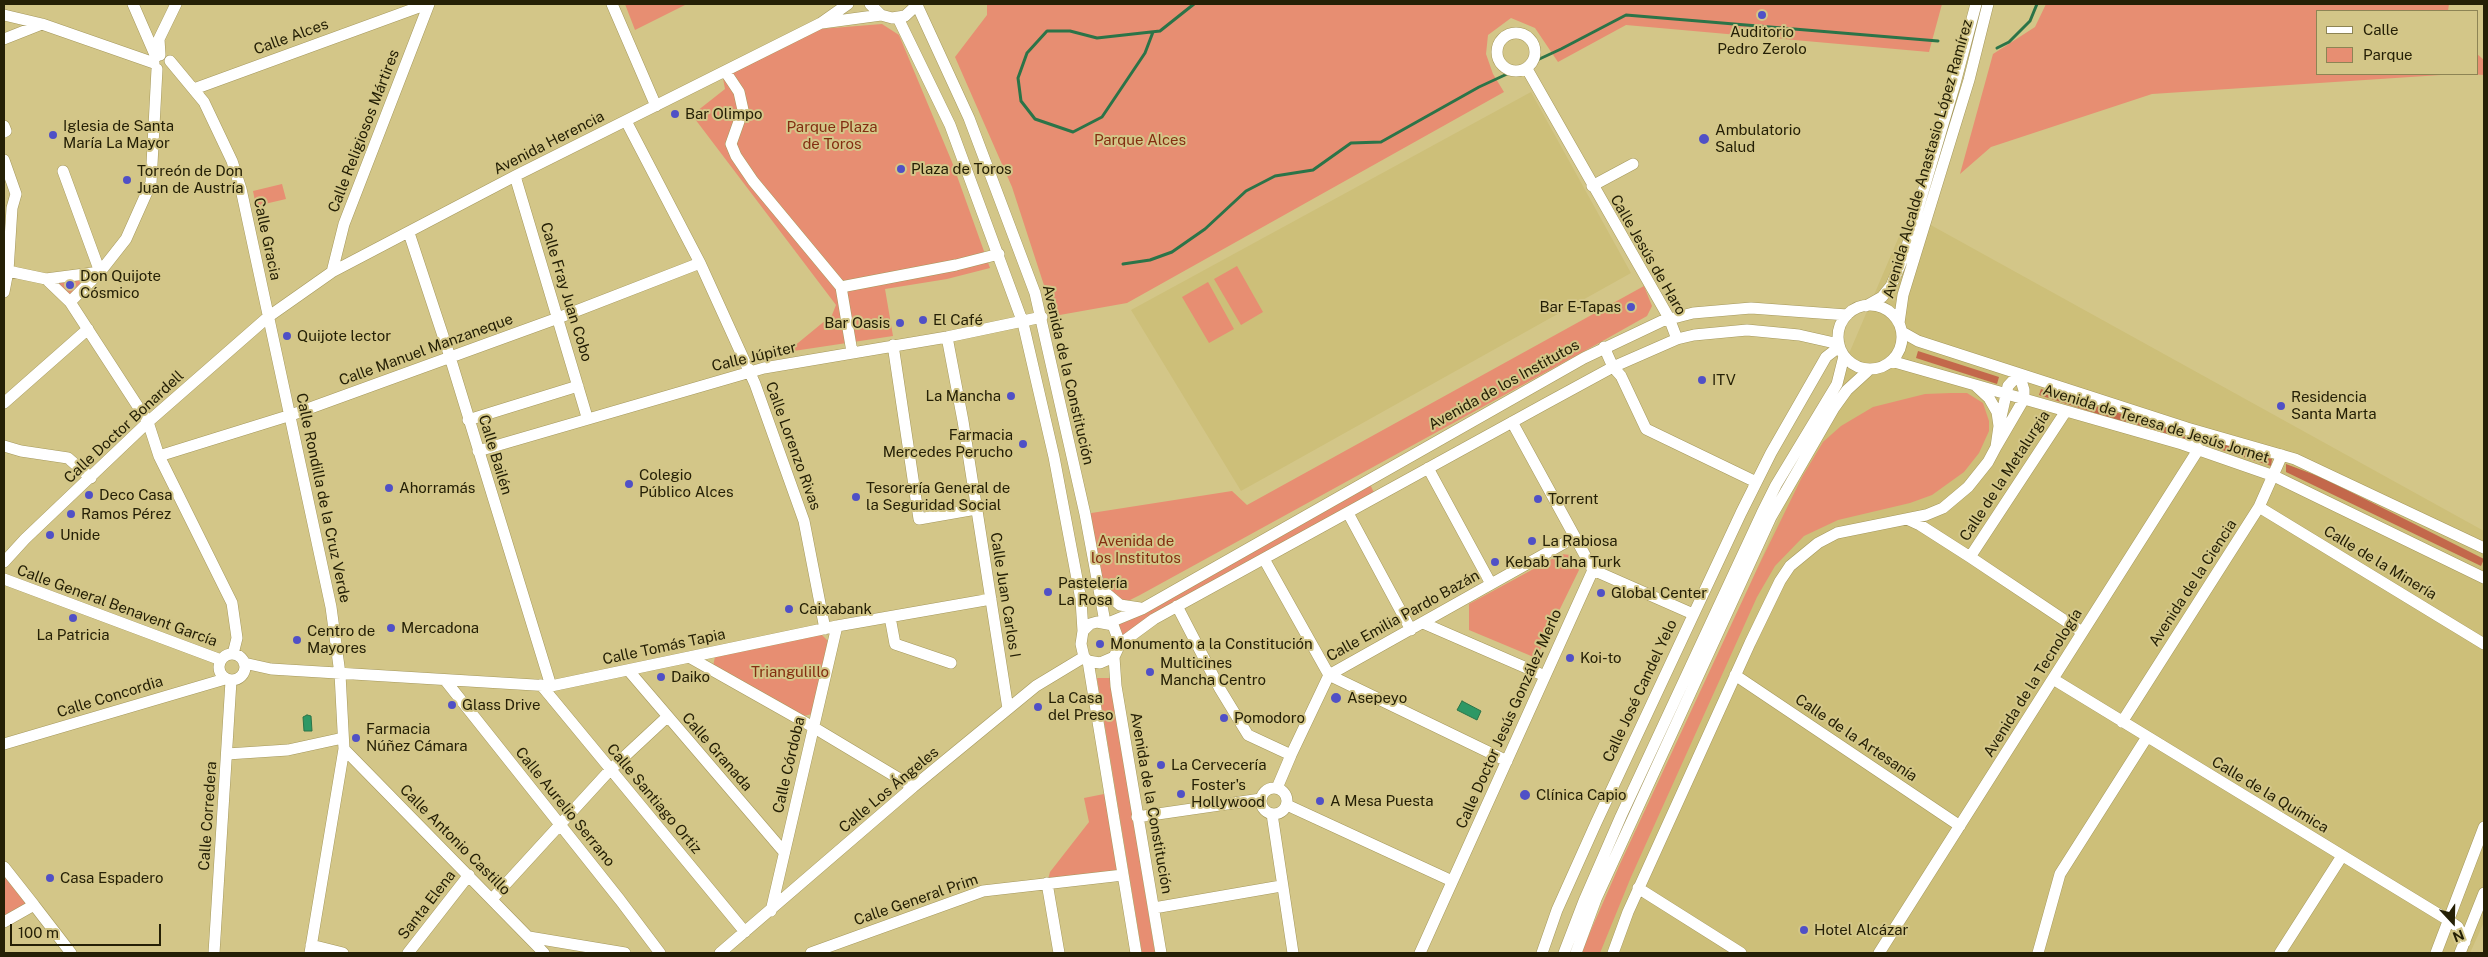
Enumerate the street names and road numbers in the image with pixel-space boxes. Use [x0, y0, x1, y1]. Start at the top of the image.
street label: Calle Alces [251, 15, 331, 59]
street label: Avenida Alcalde Anastasio López Ramírez [1880, 18, 1976, 300]
street label: Calle Religiosos Mártires [325, 47, 403, 215]
street label: Avenida Herencia [491, 107, 607, 179]
street label: Calle Jesús de Haro [1606, 192, 1690, 318]
street label: Calle Gracia [249, 196, 285, 282]
street label: Calle Fray Juan Cobo [536, 220, 596, 364]
street label: Avenida de la Constitución [1039, 283, 1097, 467]
street label: Calle Manuel Manzaneque [337, 310, 515, 390]
street label: Avenida de los Institutos [1425, 336, 1583, 434]
street label: Calle Júpiter [710, 339, 798, 375]
street label: Calle Doctor Bonardell [60, 367, 188, 487]
street label: Calle Lorenzo Rivas [761, 379, 825, 513]
street label: Avenida de Teresa de Jesús Jornet [2041, 381, 2271, 467]
street label: Calle Rondilla de la Cruz Verde [292, 391, 354, 605]
street label: Calle de la Metalurgia [1956, 407, 2054, 545]
street label: Calle Bailén [474, 413, 516, 497]
street label: Avenida de la Ciencia [2145, 516, 2241, 650]
street label: Calle de la Minería [2320, 522, 2440, 604]
street label: Calle Juan Carlos I [986, 531, 1024, 659]
street label: Calle General Benavent García [14, 561, 220, 651]
street label: Calle Emilia Pardo Bazán [1323, 566, 1483, 666]
street label: Avenida de la Tecnología [1980, 605, 2086, 761]
street label: Calle Doctor Jesús González Merlo [1452, 606, 1566, 832]
street label: Calle José Candel Yelo [1599, 617, 1681, 765]
street label: Calle Tomás Tapia [601, 625, 727, 669]
street label: Calle Concordia [55, 672, 165, 722]
street label: Calle de la Artesanía [1791, 690, 1921, 786]
street label: Calle Granada [678, 709, 756, 795]
street label: Avenida de la Constitución [1126, 711, 1176, 895]
street label: Calle Córdoba [769, 715, 809, 815]
street label: Calle Santiago Ortiz [603, 740, 705, 858]
street label: Calle Los Ángeles [836, 743, 942, 837]
street label: Calle Aurelio Serrano [511, 744, 619, 870]
street label: Calle de la Química [2208, 753, 2332, 837]
street label: Calle Corredera [195, 761, 221, 871]
street label: Calle Antonio Castillo [396, 781, 514, 899]
street label: Santa Elena [394, 867, 460, 943]
street label: Calle General Prim [852, 870, 980, 930]

